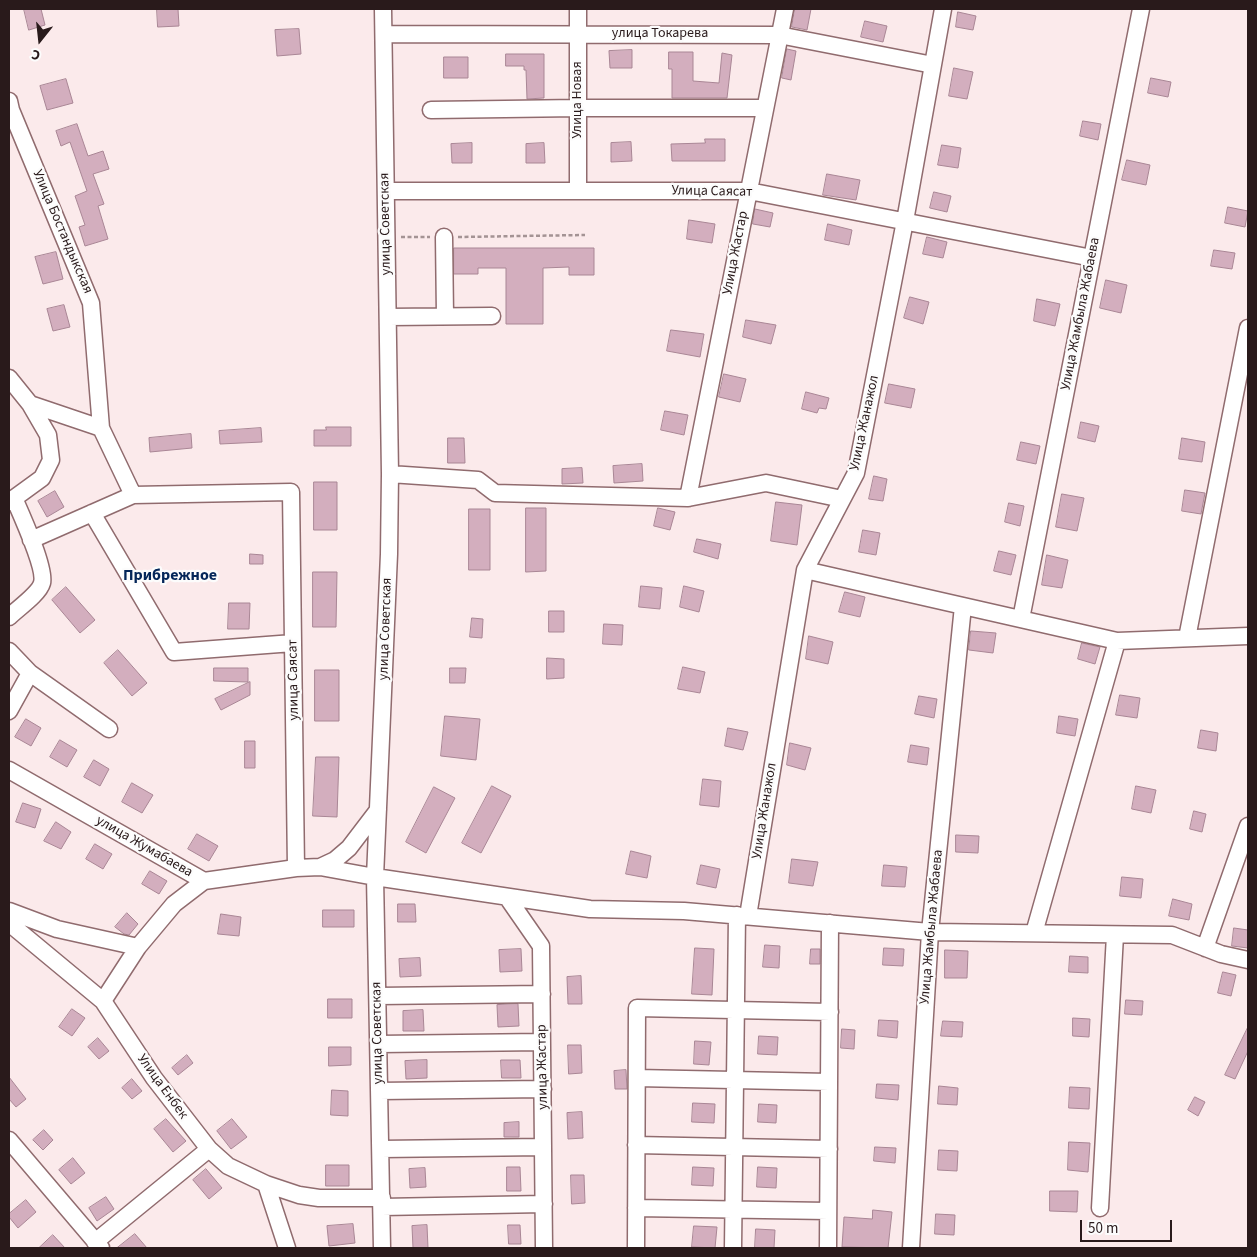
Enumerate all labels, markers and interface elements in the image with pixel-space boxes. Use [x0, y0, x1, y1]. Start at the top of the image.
north arrow [15, 15, 65, 65]
street label: улица Токарева [612, 26, 708, 42]
text: С [29, 44, 43, 65]
street label: Улица Новая [570, 61, 586, 139]
street label: Улица Бостандыкская [28, 167, 96, 297]
street label: улица Советская [377, 173, 395, 275]
street label: Улица Саясат [671, 183, 753, 201]
street label: Улица Жастар [720, 210, 752, 296]
street label: Улица Жамбыла Жабаева [1058, 236, 1104, 392]
street label: Улица Жанажол [847, 374, 883, 472]
district label: Прибрежное [123, 566, 217, 586]
street label: улица Советская [376, 577, 396, 681]
street label: улица Саясат [285, 639, 303, 721]
street label: Улица Жанажол [749, 762, 781, 860]
street label: улица Жумабаева [93, 812, 195, 882]
street label: Улица Жамбыла Жабаева [917, 849, 947, 1005]
street label: улица Советская [369, 982, 387, 1084]
street label: улица Жастар [534, 1024, 552, 1110]
street label: Улица Енбек [133, 1051, 191, 1123]
scale bar [1082, 1210, 1174, 1242]
text: 50 m [1088, 1218, 1118, 1239]

